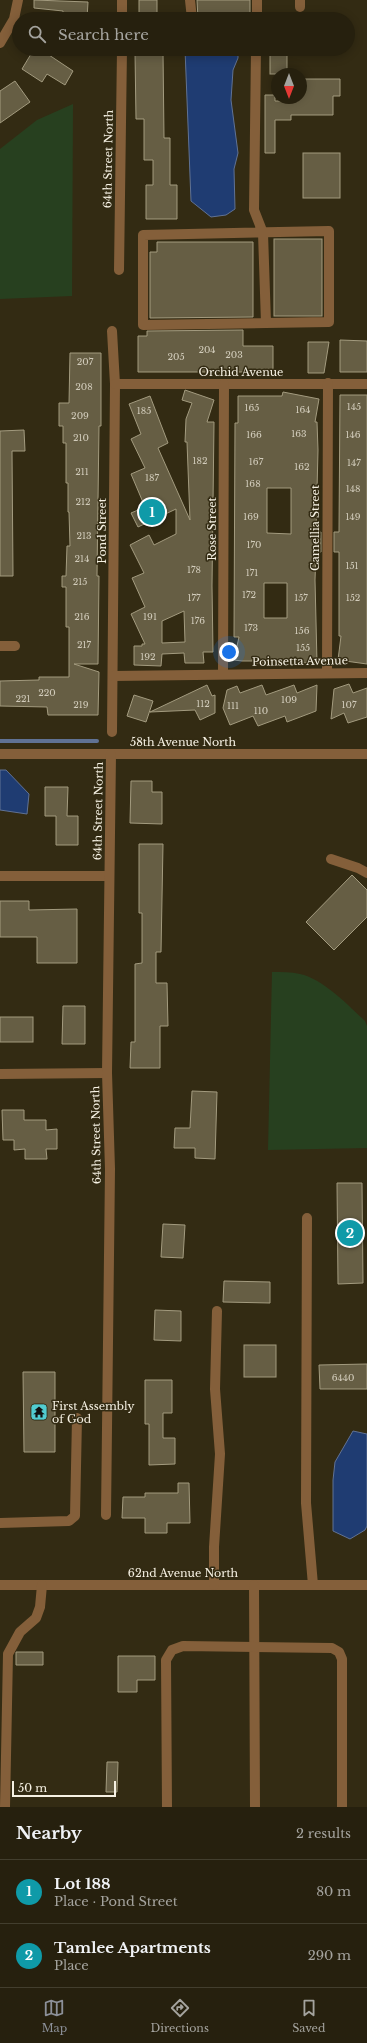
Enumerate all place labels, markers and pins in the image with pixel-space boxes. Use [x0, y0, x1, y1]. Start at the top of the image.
pin: 1 [139, 497, 165, 527]
pin: 2 [337, 1218, 363, 1248]
place label: First Assembly of God [52, 1399, 135, 1426]
temple icon: First Assembly of God [29, 1402, 49, 1422]

